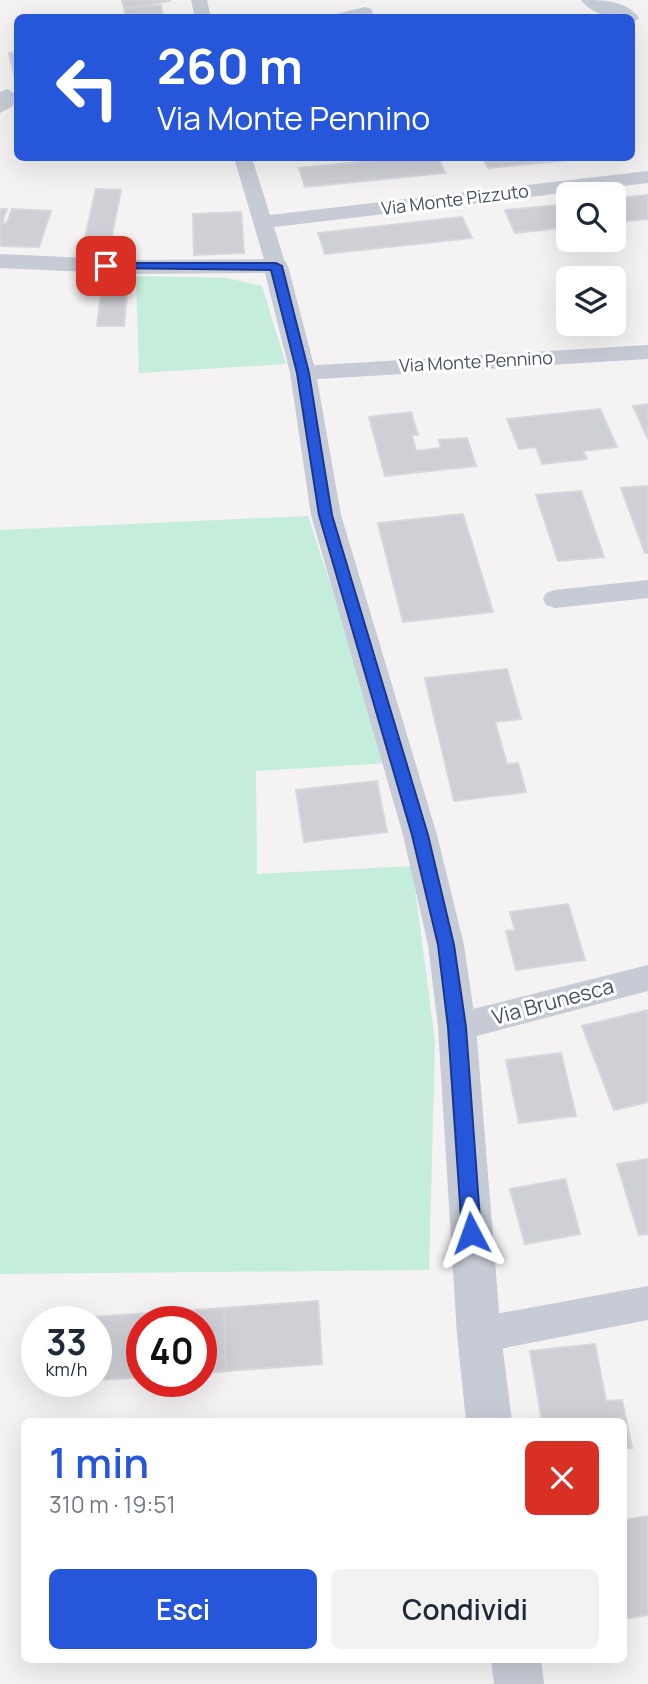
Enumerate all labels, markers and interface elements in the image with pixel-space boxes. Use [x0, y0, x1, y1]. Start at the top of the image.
text: 260 m [157, 32, 303, 99]
icon: left [42, 42, 133, 133]
text: Via Monte Pennino [157, 96, 430, 140]
street label: Via Monte Pizzuto [380, 178, 530, 220]
map controls [556, 182, 626, 336]
button: search [556, 182, 626, 252]
pin [76, 236, 136, 296]
icon: arrive [87, 247, 125, 285]
button: layers [556, 266, 626, 336]
street label: Via Monte Pennino [399, 345, 553, 377]
street label: Via Brunesca [489, 971, 617, 1031]
position arrow [434, 1196, 508, 1270]
speed limit sign: 40 [126, 1306, 217, 1397]
text: 33 [46, 1318, 87, 1366]
text: km/h [46, 1357, 87, 1381]
text: 1 min [49, 1433, 149, 1491]
button: close [525, 1441, 599, 1515]
text: 310 m · 19:51 [49, 1488, 176, 1520]
button: Esci [49, 1569, 317, 1649]
button: Condividi [331, 1569, 599, 1649]

